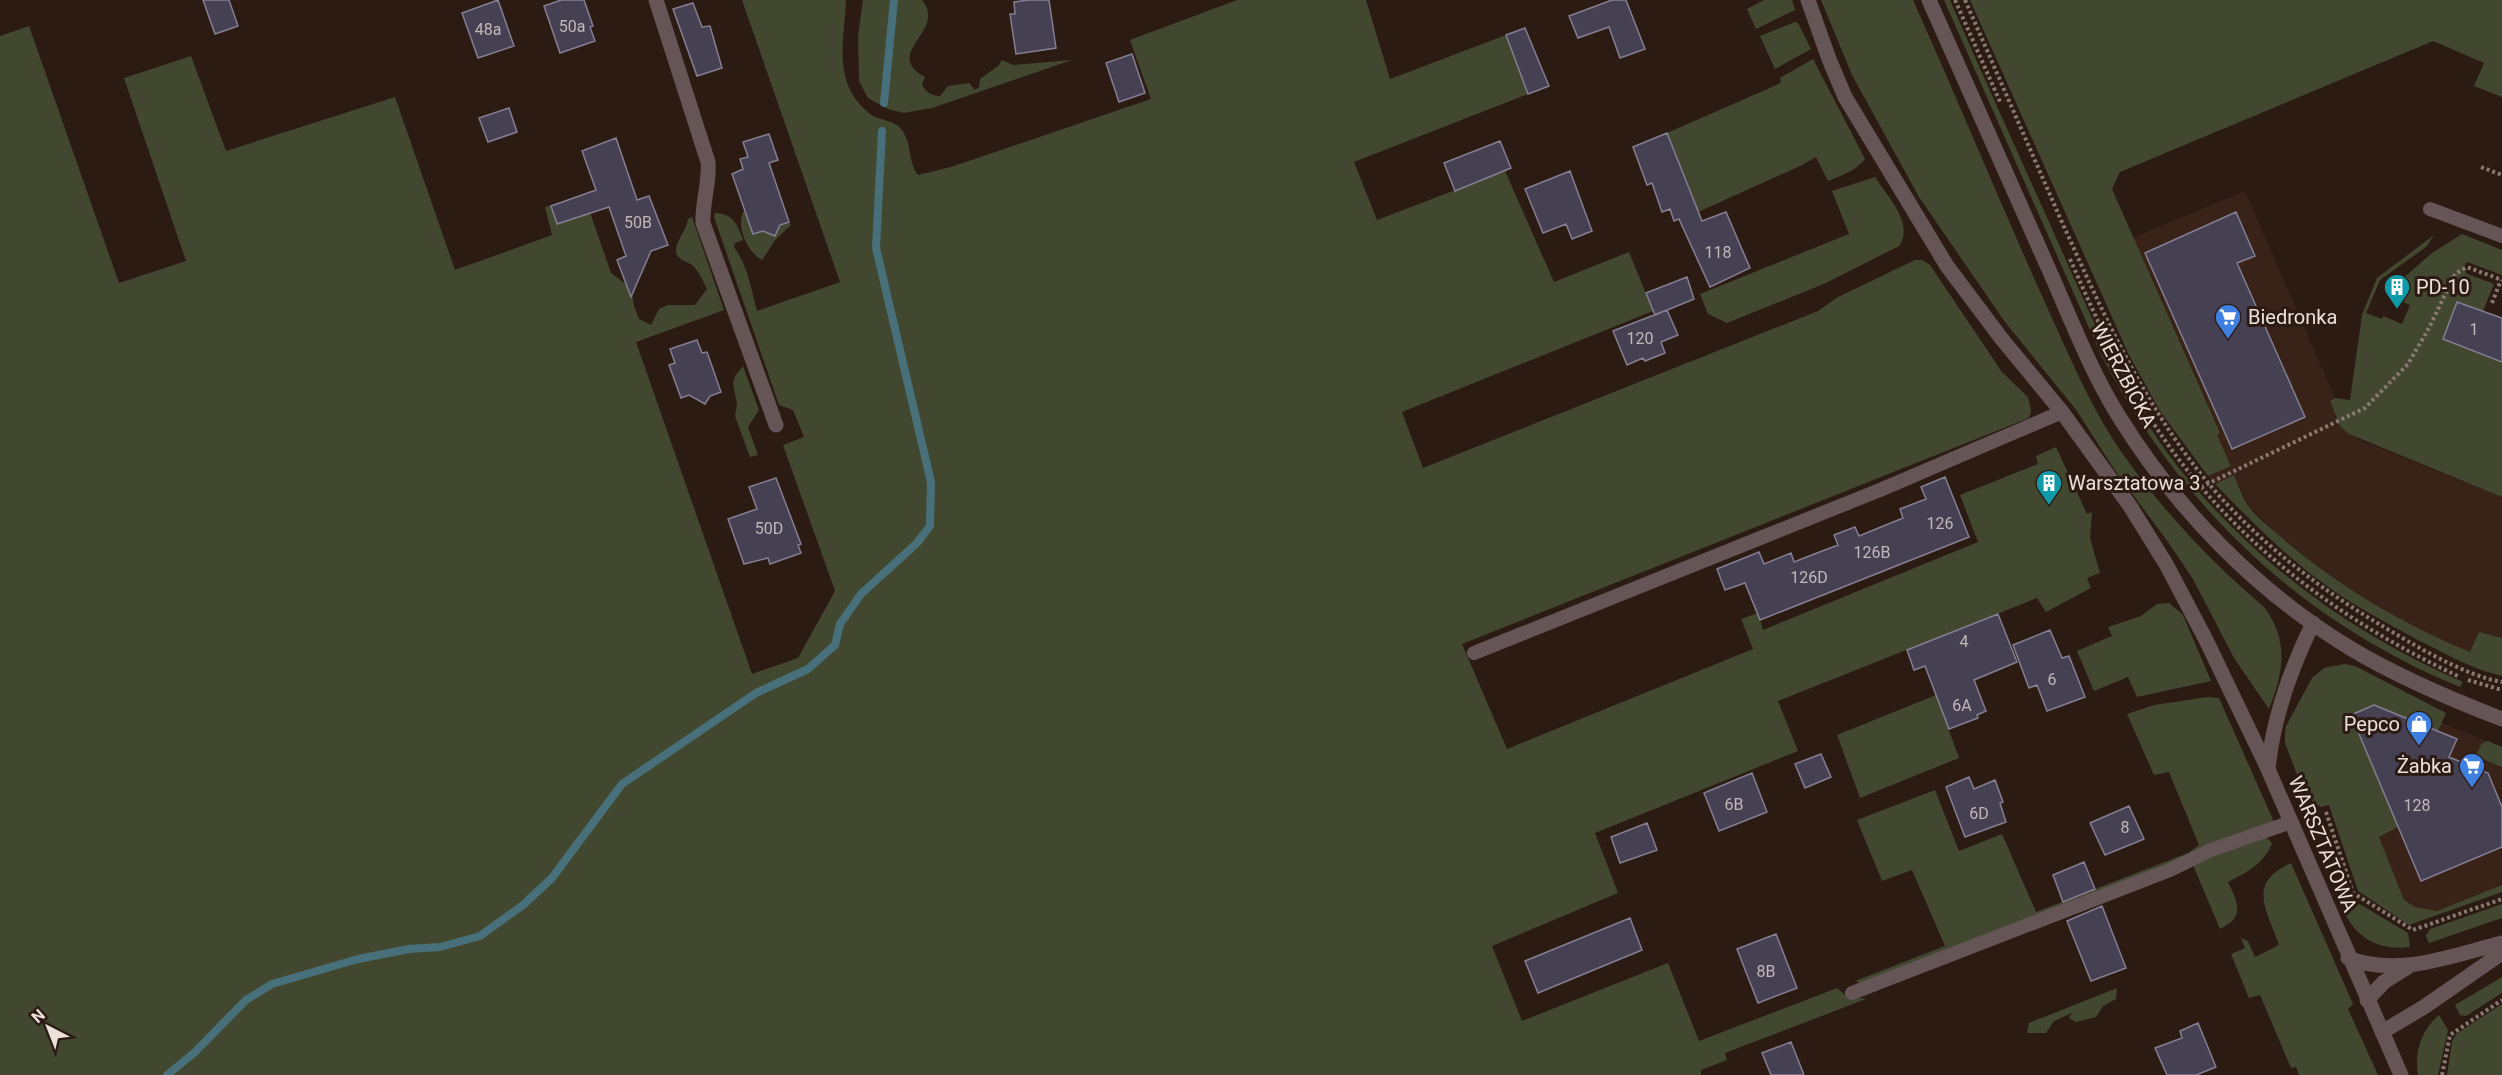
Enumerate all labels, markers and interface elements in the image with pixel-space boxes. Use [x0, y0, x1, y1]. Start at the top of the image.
house number: 50a [559, 17, 585, 36]
house number: 48a [475, 20, 501, 39]
house number: 50B [624, 213, 652, 232]
house number: 118 [1705, 243, 1731, 262]
building icon: PD-10 [2382, 272, 2412, 310]
place label: PD-10 [2416, 275, 2470, 299]
supermarket icon: Biedronka [2213, 302, 2243, 340]
place label: Biedronka [2248, 305, 2337, 329]
street label: WIERZBICKA [2086, 318, 2162, 432]
house number: 1 [2470, 320, 2479, 339]
house number: 120 [1627, 329, 1653, 348]
building icon: Warsztatowa 3 [2034, 468, 2064, 506]
place label: Warsztatowa 3 [2068, 471, 2201, 495]
house number: 126 [1927, 514, 1953, 533]
house number: 50D [755, 519, 783, 538]
house number: 126B [1854, 543, 1891, 562]
house number: 126D [1790, 568, 1828, 587]
house number: 4 [1960, 632, 1969, 651]
house number: 6 [2048, 670, 2057, 689]
house number: 6A [1952, 696, 1972, 715]
shop icon: Pepco [2404, 709, 2434, 747]
place label: Pepco [2344, 712, 2400, 736]
supermarket icon: Żabka [2457, 751, 2487, 789]
place label: Żabka [2397, 754, 2452, 778]
street label: WARSZTATOWA [2284, 772, 2362, 916]
house number: 6B [1725, 795, 1744, 814]
house number: 128 [2404, 796, 2430, 815]
house number: 6D [1969, 804, 1989, 823]
house number: 8 [2121, 818, 2130, 837]
house number: 8B [1757, 962, 1776, 981]
north arrow [18, 997, 78, 1057]
text: N [28, 1005, 49, 1027]

